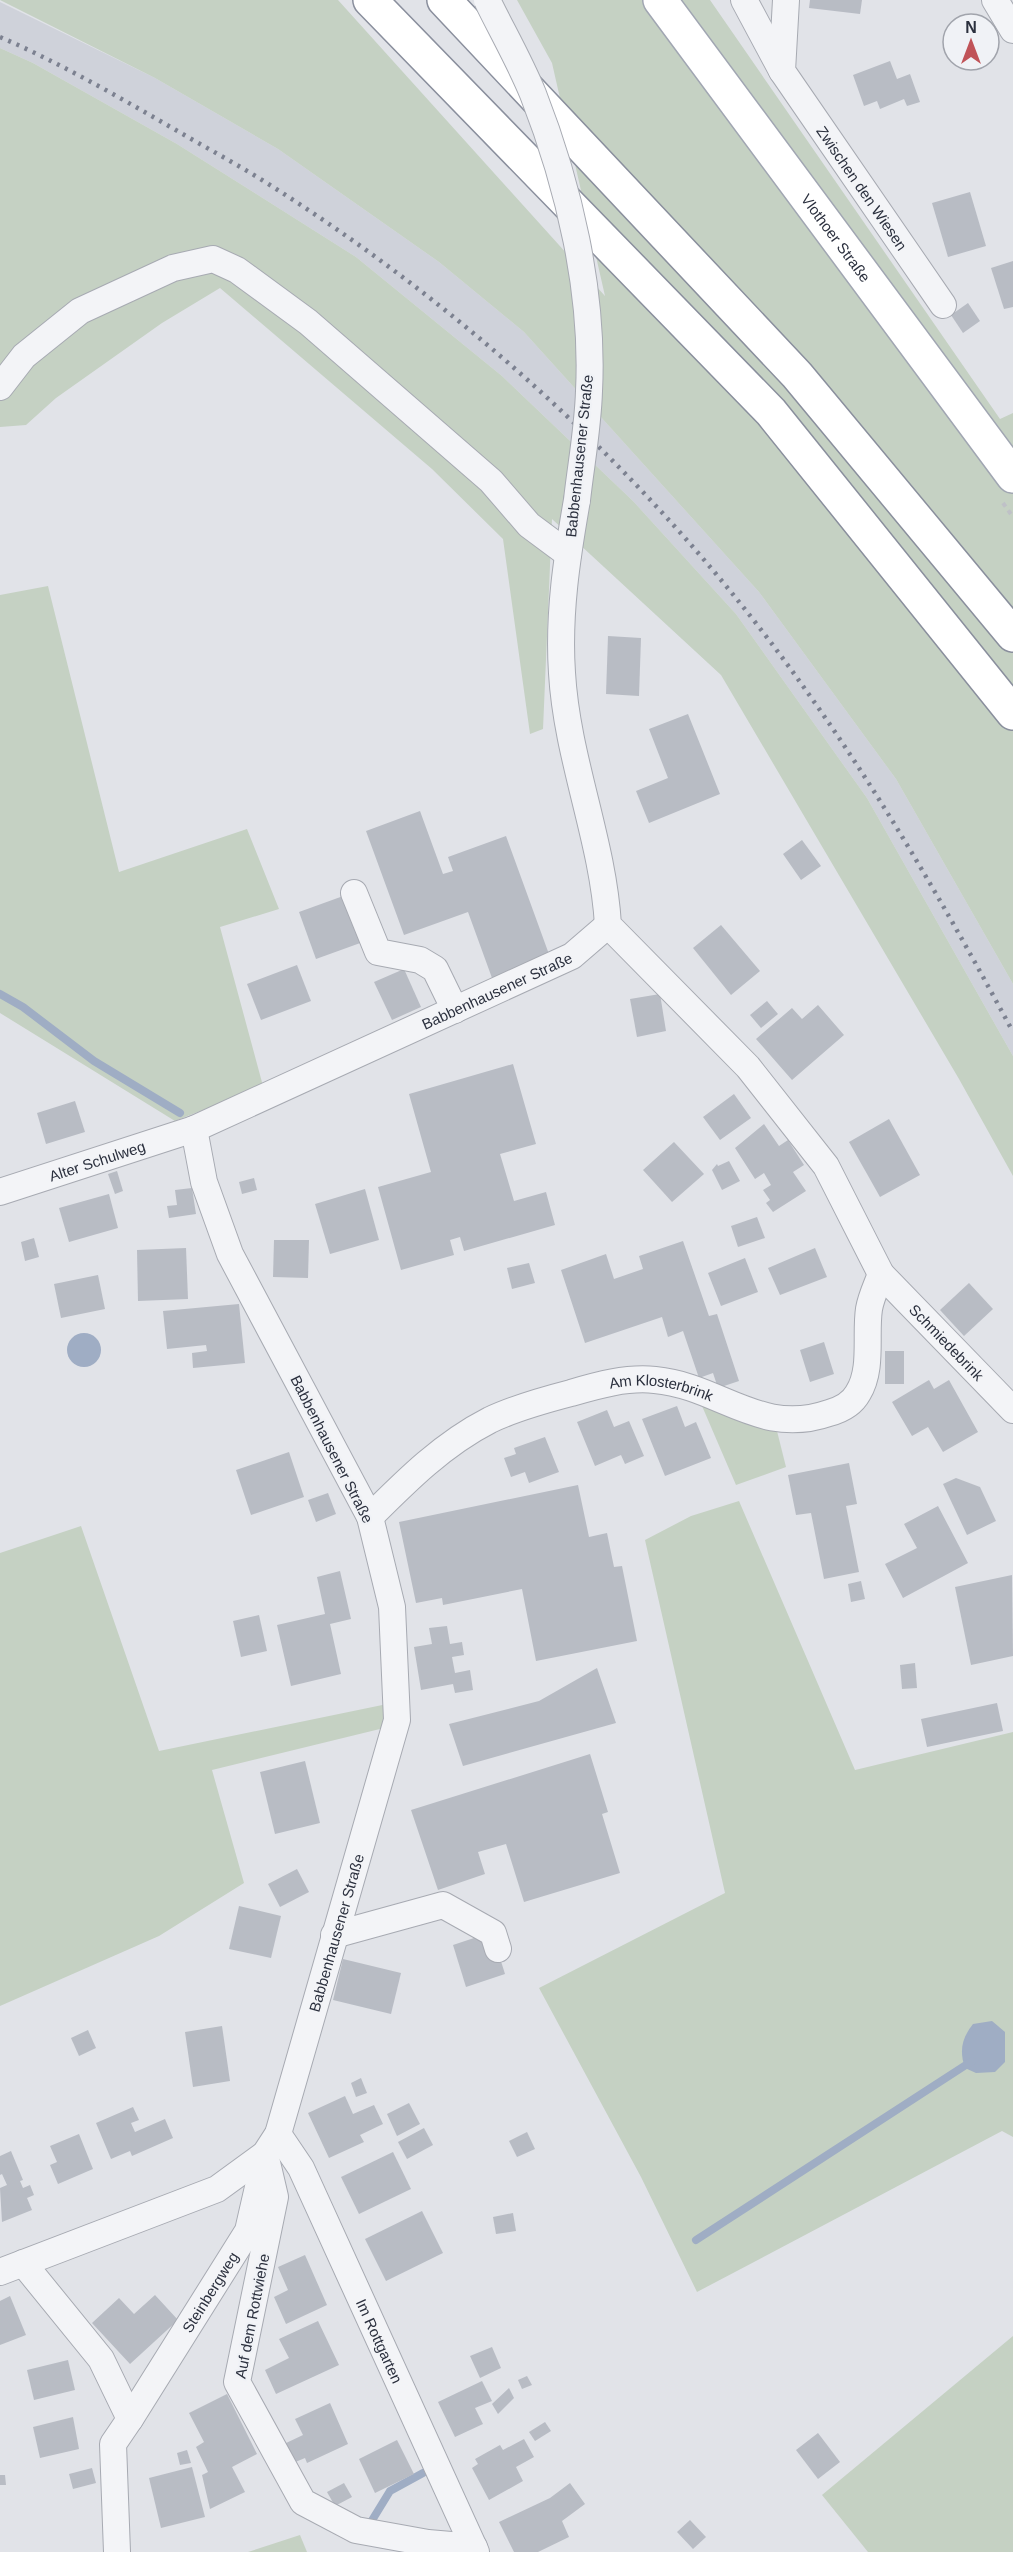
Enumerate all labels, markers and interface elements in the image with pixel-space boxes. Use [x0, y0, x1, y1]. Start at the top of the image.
north arrow [941, 12, 1001, 72]
text: N [965, 19, 977, 36]
street label: Zwischen den Wiesen [814, 123, 911, 253]
street label: Vlothoer Straße [798, 190, 874, 285]
street label: Babbenhausener Straße [562, 374, 596, 538]
street label: Babbenhausener Straße [419, 949, 575, 1032]
street label: Alter Schulweg [47, 1137, 147, 1184]
street label: Schmiedebrink [906, 1300, 988, 1384]
street label: Am Klosterbrink [608, 1371, 716, 1404]
street label: Babbenhausener Straße [287, 1372, 377, 1526]
street label: Babbenhausener Straße [305, 1852, 367, 2014]
street label: Steinbergweg [178, 2249, 241, 2335]
street label: Auf dem Rottwiehe [232, 2252, 272, 2380]
street label: Im Rottgarten [353, 2296, 406, 2386]

